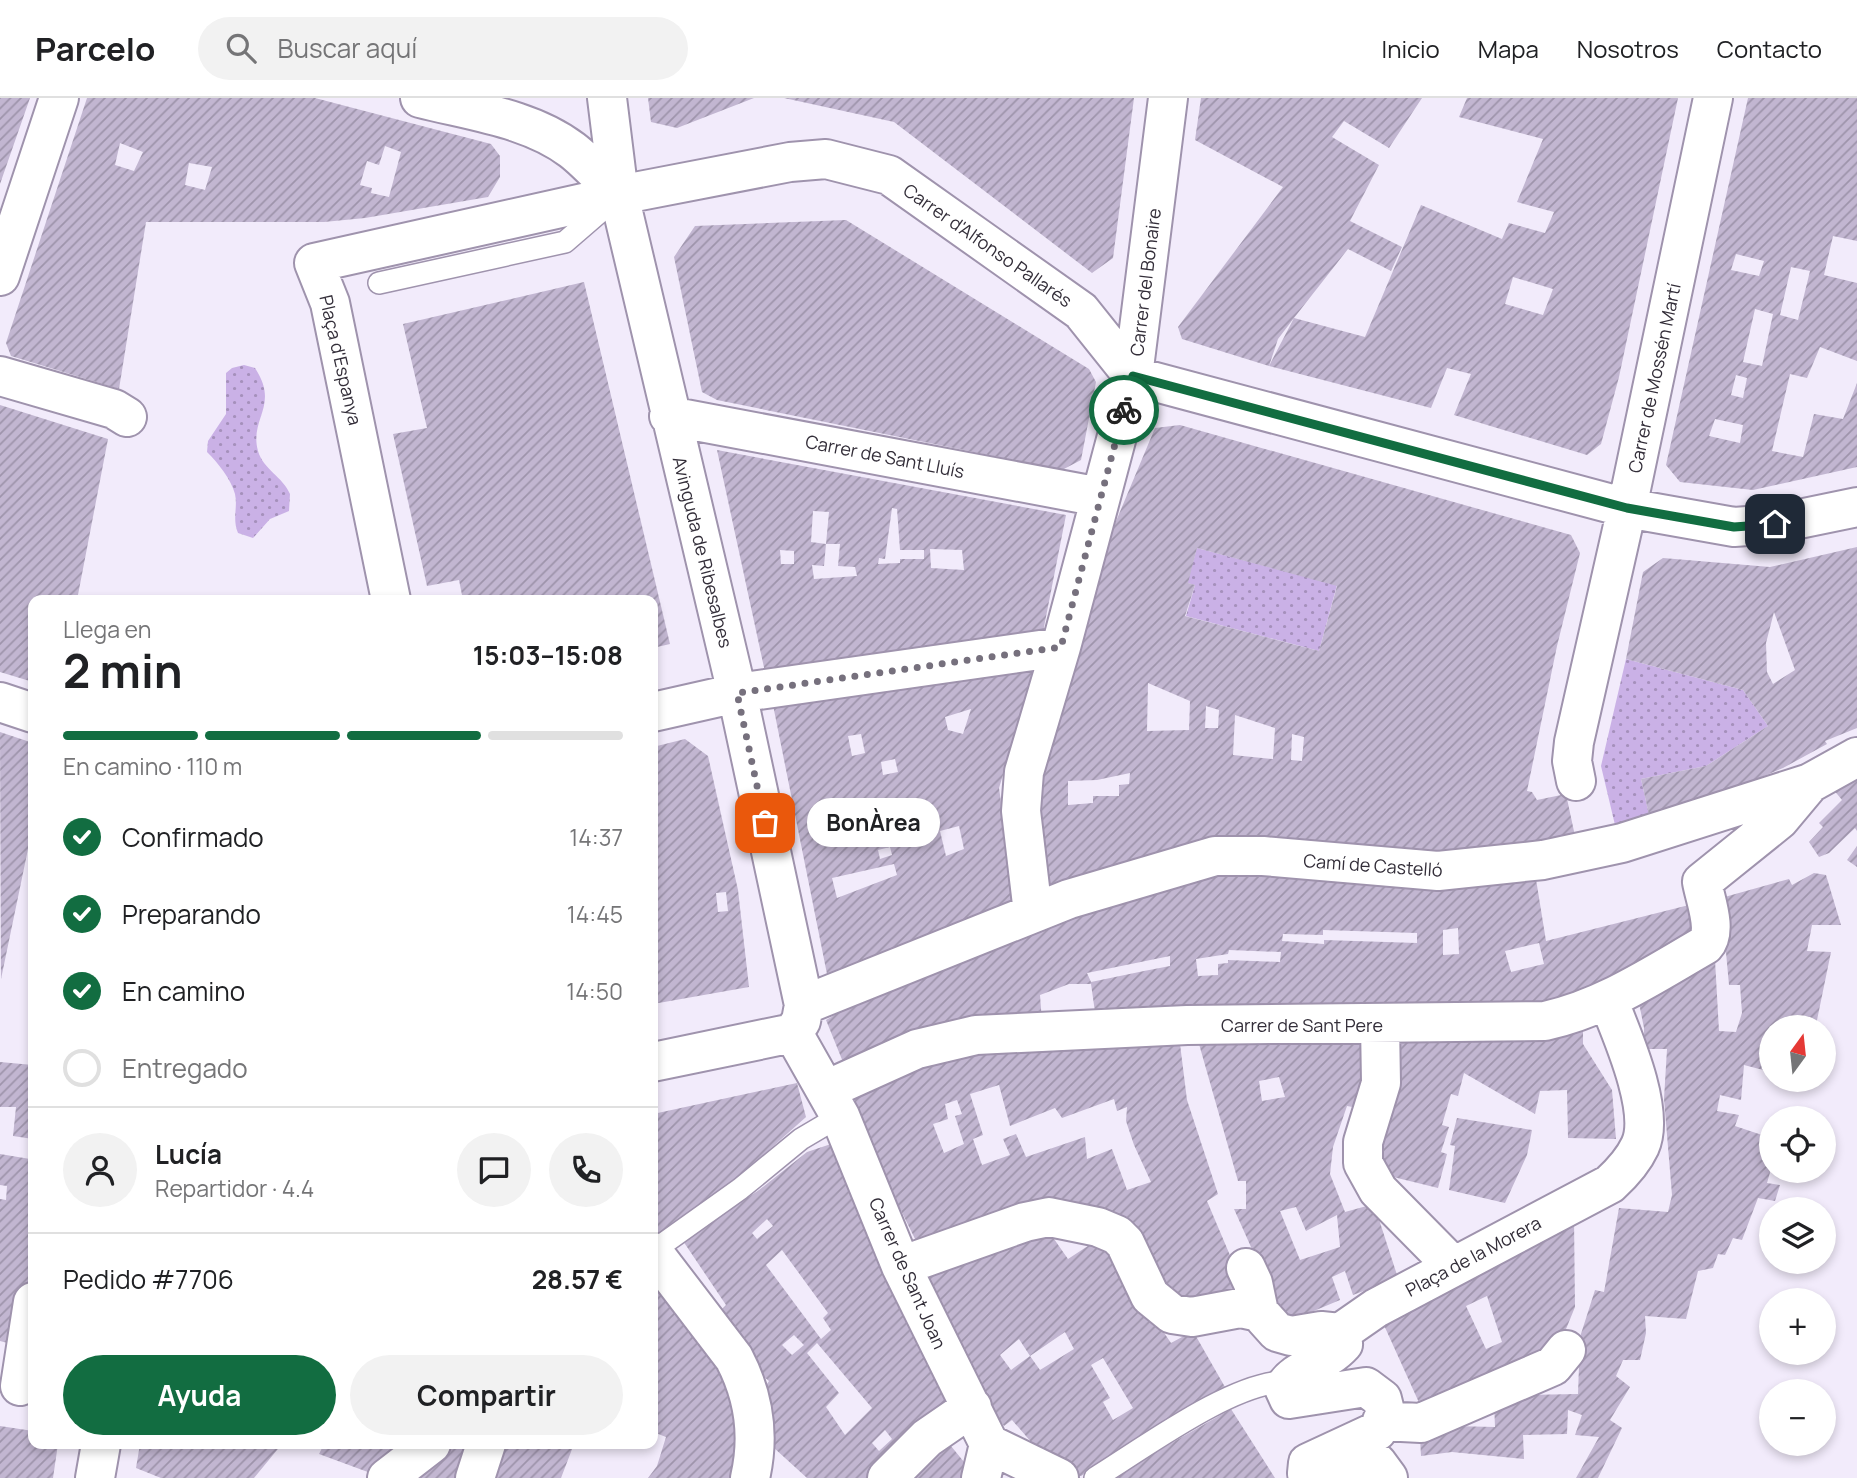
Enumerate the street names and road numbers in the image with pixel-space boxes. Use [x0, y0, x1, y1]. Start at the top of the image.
street label: Carrer d'Alfonso Pallarés [899, 178, 1077, 312]
street label: Carrer del Bonaire [1124, 207, 1166, 357]
street label: Carrer de Mossén Martí [1622, 281, 1686, 475]
street label: Plaça d'Espanya [314, 293, 368, 427]
street label: Carrer de Sant Lluís [803, 429, 967, 483]
street label: Avinguda de Ribesalbes [668, 454, 738, 650]
street label: Camí de Castelló [1303, 848, 1443, 882]
street label: Carrer de Sant Pere [1221, 1013, 1383, 1037]
street label: Carrer de Sant Joan [864, 1194, 952, 1352]
street label: Plaça de la Morera [1401, 1210, 1545, 1302]

